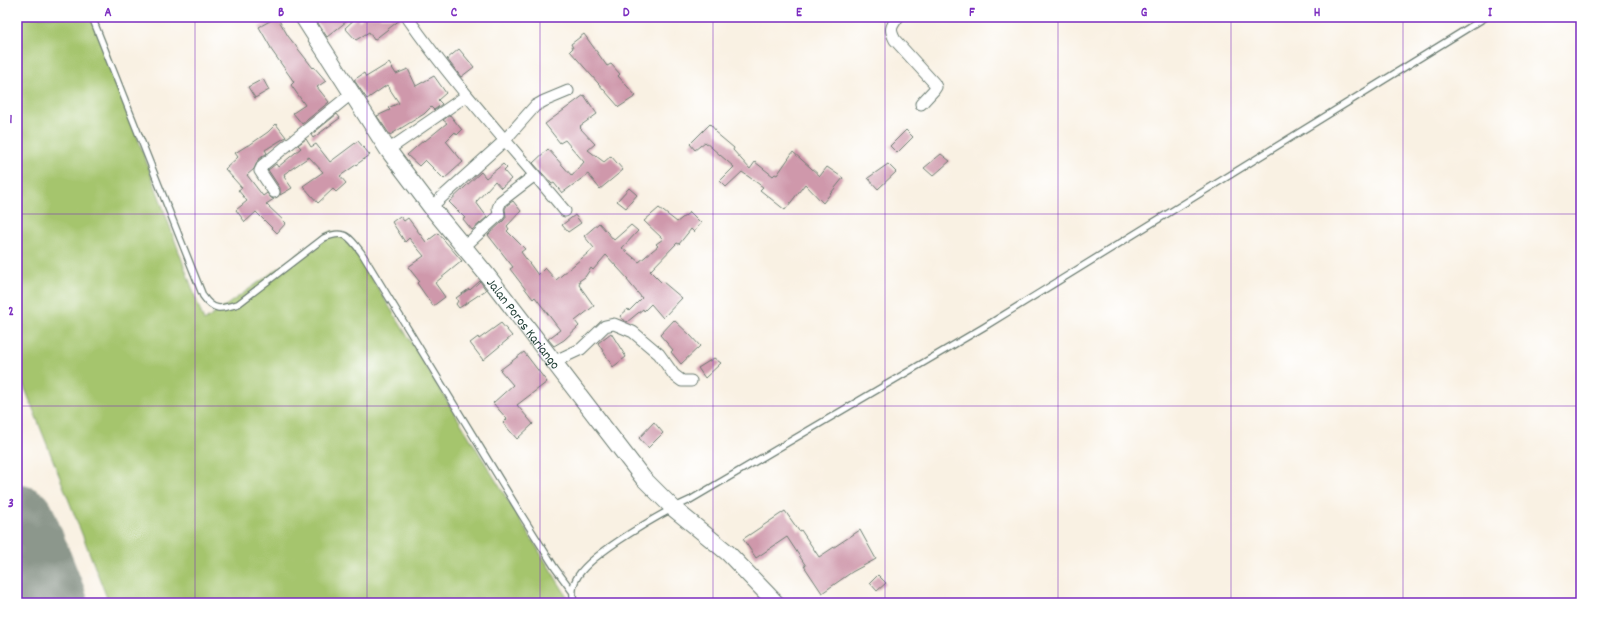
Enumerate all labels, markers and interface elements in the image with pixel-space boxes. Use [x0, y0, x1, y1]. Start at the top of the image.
text: A [104, 4, 112, 23]
text: B [278, 4, 284, 23]
text: C [451, 4, 458, 23]
text: D [623, 4, 630, 23]
text: E [796, 4, 803, 23]
text: F [969, 4, 975, 23]
text: G [1141, 4, 1148, 23]
text: H [1314, 4, 1321, 23]
text: I [1488, 4, 1493, 23]
text: 1 [10, 111, 13, 130]
street label: Jalan Poros Kariango [481, 274, 564, 374]
text: 2 [8, 303, 14, 322]
text: 3 [8, 495, 14, 514]

